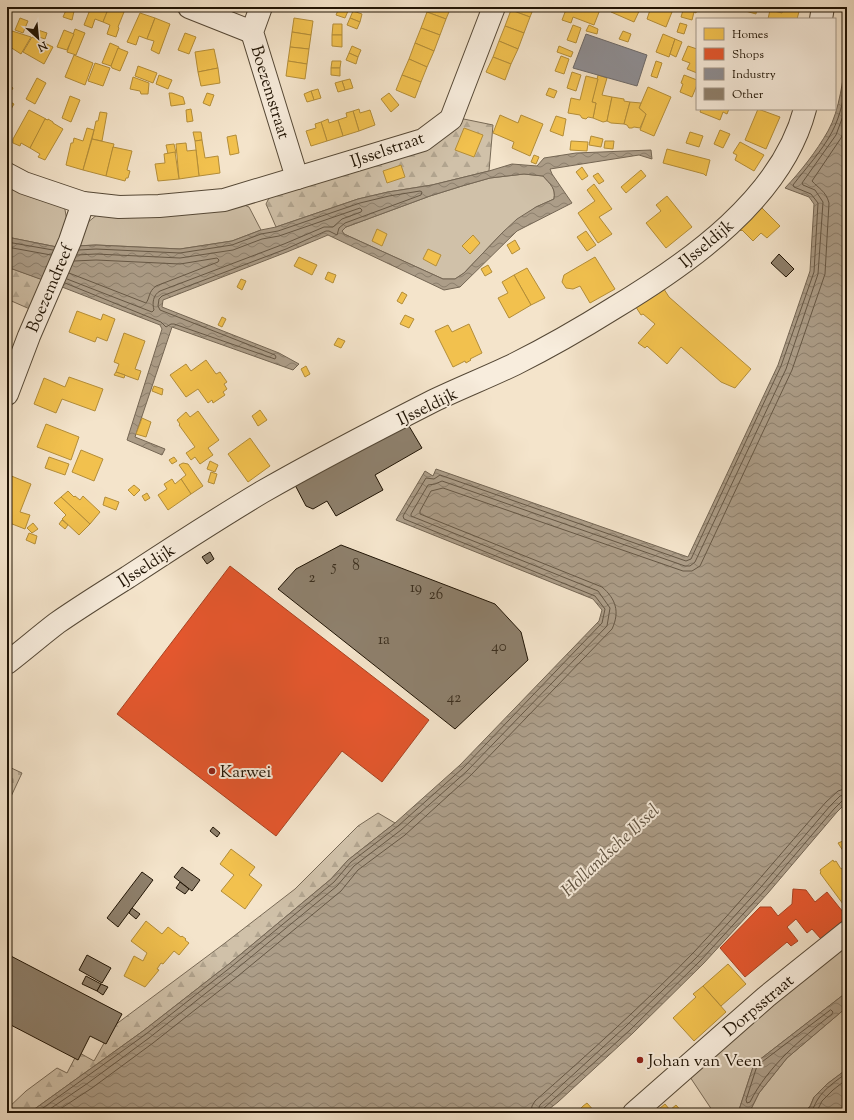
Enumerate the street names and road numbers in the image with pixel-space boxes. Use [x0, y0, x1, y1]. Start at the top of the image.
street label: Boezemstraat [244, 43, 295, 142]
street label: IJsselstraat [348, 127, 428, 175]
street label: IJsseldijk [675, 215, 740, 275]
street label: Boezemdreef [21, 240, 81, 337]
street label: IJsseldijk [394, 383, 462, 433]
street label: IJsseldijk [113, 539, 181, 594]
street label: Dorpsstraat [719, 970, 800, 1043]

